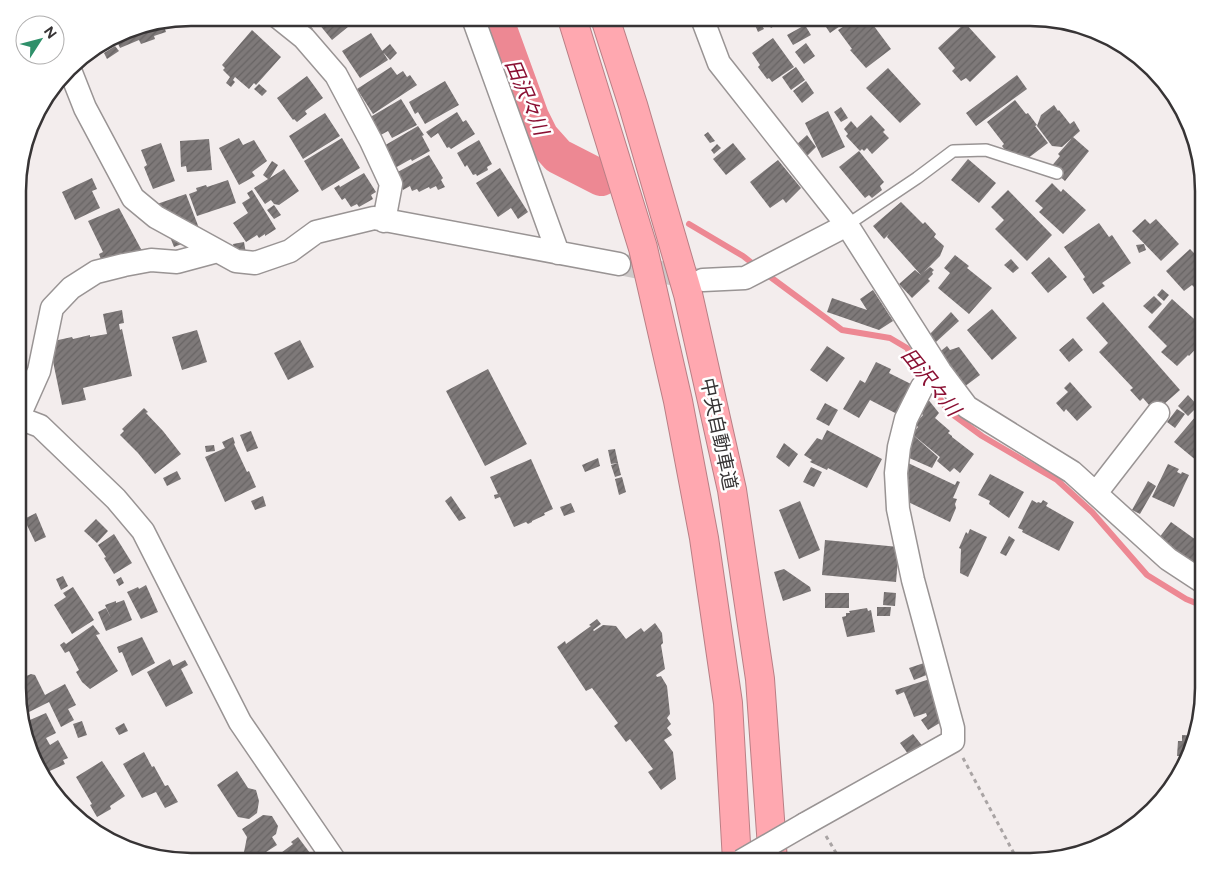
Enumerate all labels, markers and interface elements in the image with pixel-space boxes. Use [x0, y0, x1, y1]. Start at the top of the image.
north arrow [15, 15, 65, 65]
text: N [40, 23, 60, 42]
water label: 田沢々川 [500, 55, 554, 140]
water label: 田沢々川 [897, 343, 967, 422]
street label: 中央自動車道 [696, 376, 742, 492]

